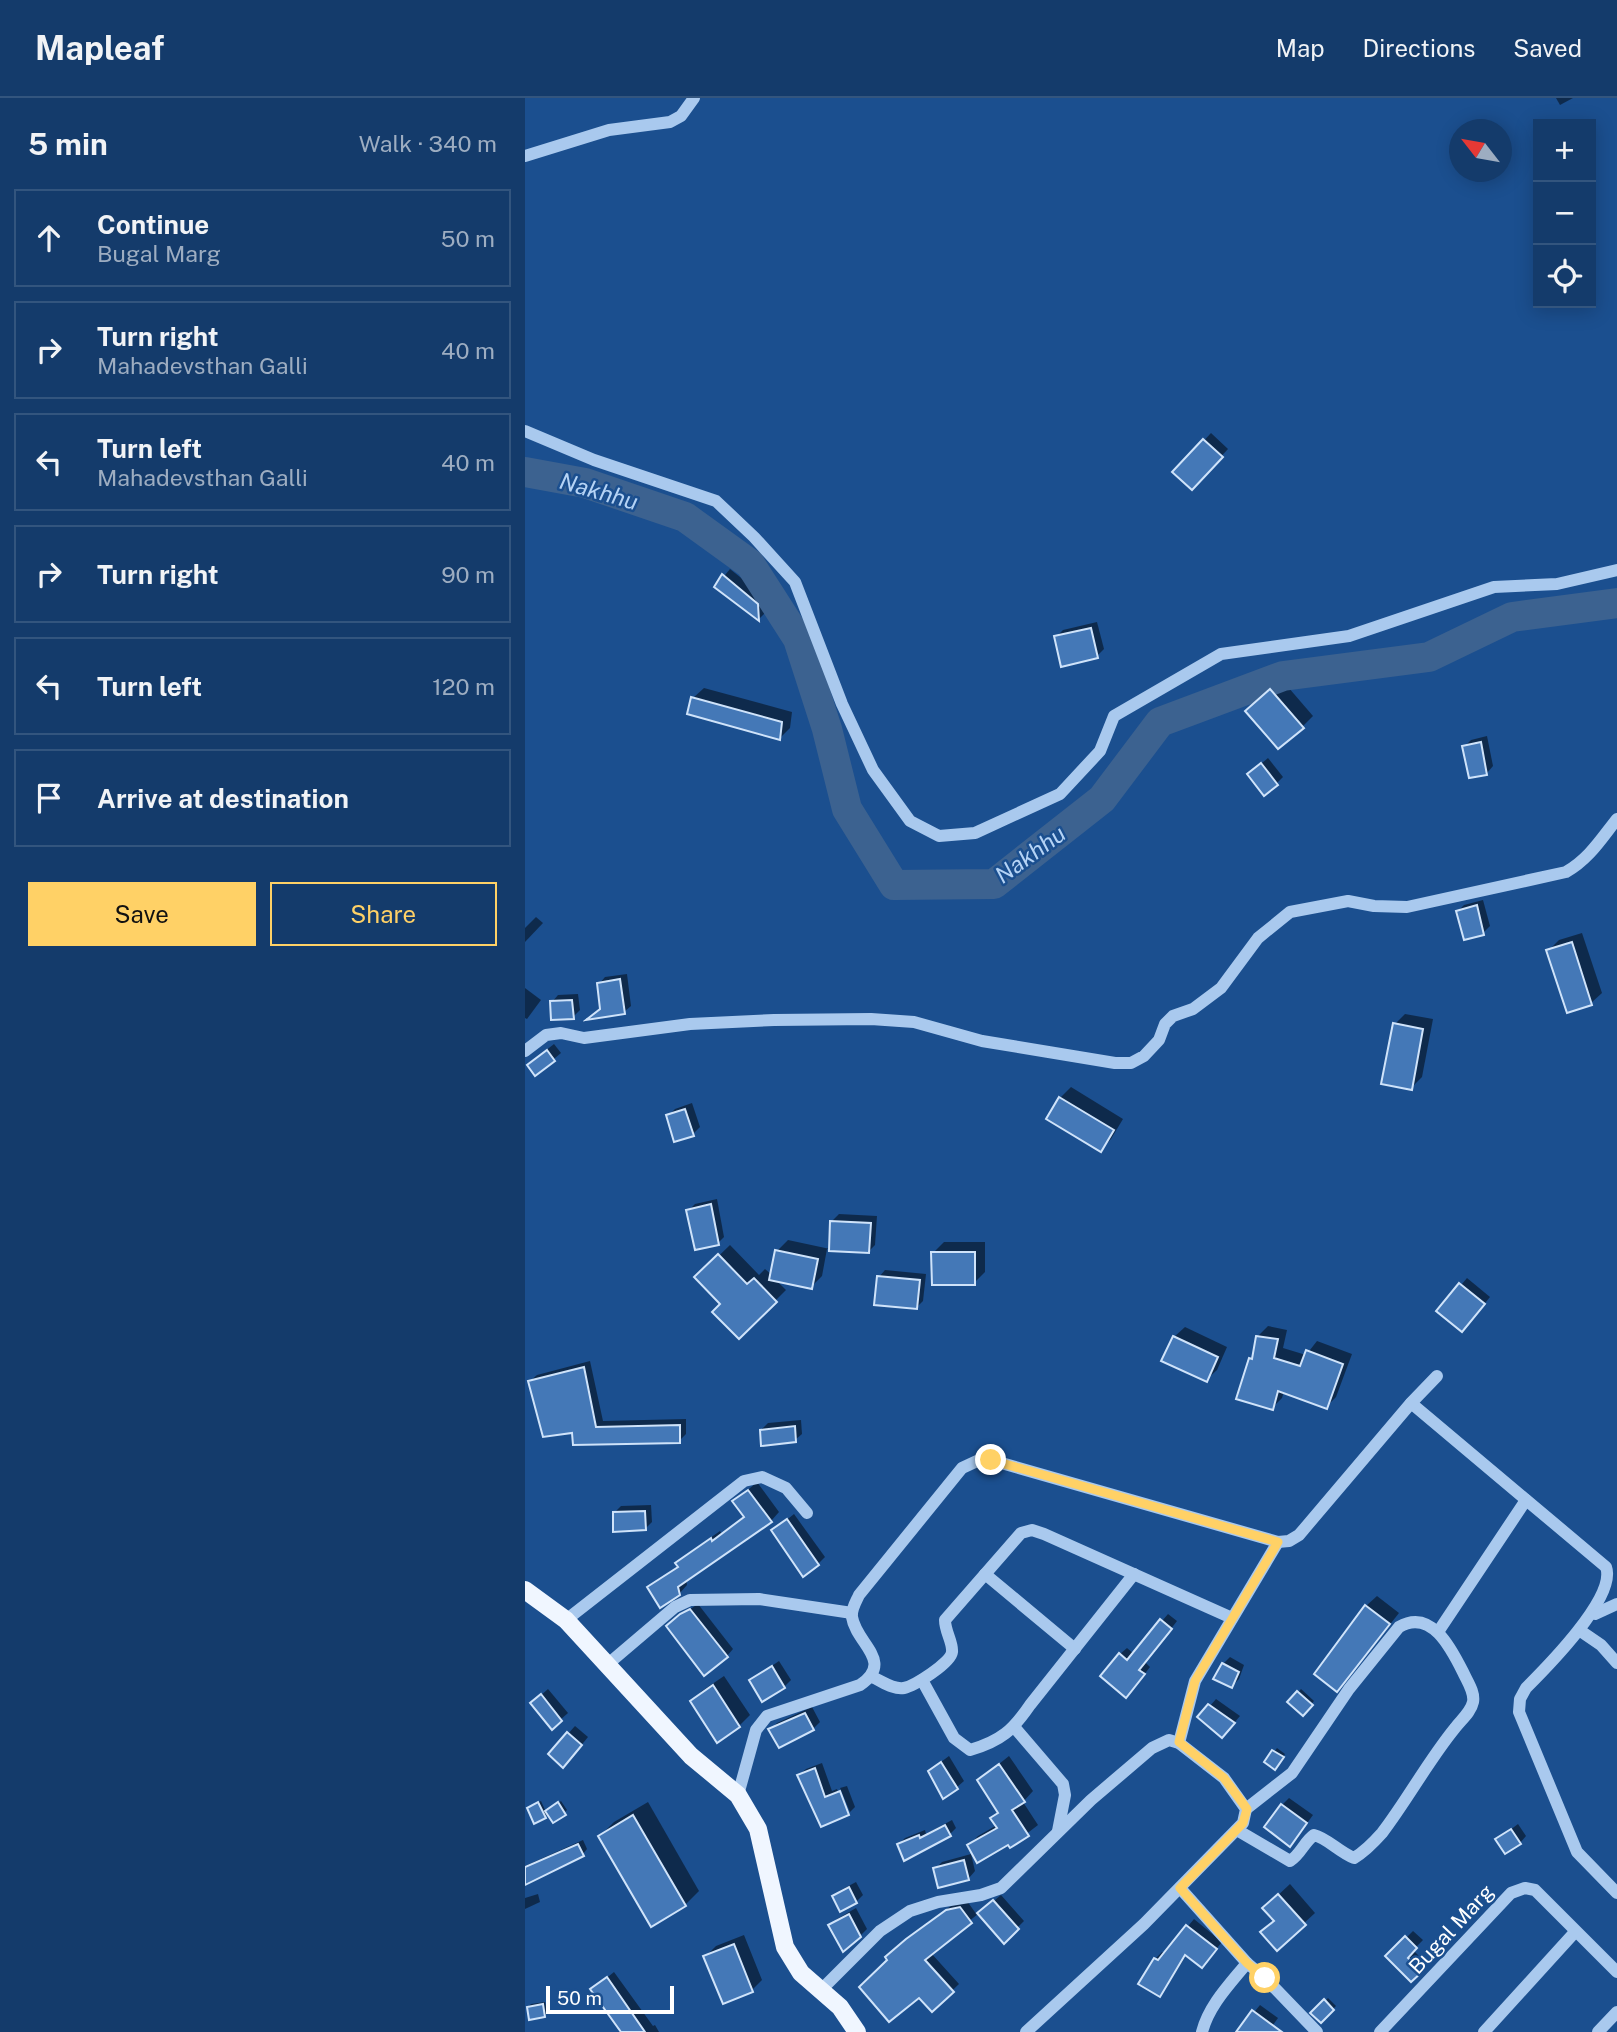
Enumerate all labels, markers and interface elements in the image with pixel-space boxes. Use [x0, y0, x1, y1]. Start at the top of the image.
text: Mapleaf [35, 29, 164, 67]
text: Map [1276, 34, 1325, 62]
text: Directions [1363, 34, 1475, 62]
text: Saved [1513, 34, 1582, 62]
north arrow [1449, 119, 1512, 182]
map controls [1533, 119, 1596, 308]
button: + [1533, 119, 1596, 182]
text: 5 min [28, 126, 108, 162]
text: Walk · 340 m [359, 130, 497, 157]
button: − [1533, 182, 1596, 245]
text: Continue [97, 209, 209, 240]
icon: ahead [30, 219, 68, 257]
text: 50 m [441, 225, 495, 252]
text: Bugal Marg [97, 240, 221, 267]
button: locate [1533, 245, 1596, 308]
text: Turn right [97, 321, 219, 352]
icon: right [30, 331, 68, 369]
text: 40 m [441, 337, 495, 364]
text: Mahadevsthan Galli [97, 352, 308, 379]
text: Turn left [97, 433, 202, 464]
icon: left [30, 443, 68, 481]
text: 40 m [441, 449, 495, 476]
text: Mahadevsthan Galli [97, 464, 308, 491]
water label: Nakhhu [557, 467, 641, 515]
icon: right [30, 555, 68, 593]
text: Turn right [97, 559, 219, 590]
text: 90 m [441, 561, 495, 588]
icon: left [30, 667, 68, 705]
text: Turn left [97, 671, 202, 702]
text: 120 m [432, 673, 495, 700]
icon: arrive [30, 779, 68, 817]
text: Arrive at destination [97, 783, 349, 814]
water label: Nakhhu [990, 819, 1070, 889]
button: Save [28, 882, 256, 946]
button: Share [270, 882, 497, 946]
route end [975, 1444, 1006, 1475]
street label: Bugal Marg [1403, 1879, 1499, 1979]
route start [1249, 1962, 1280, 1993]
scale bar [546, 1983, 674, 2015]
text: 50 m [557, 1987, 602, 2009]

